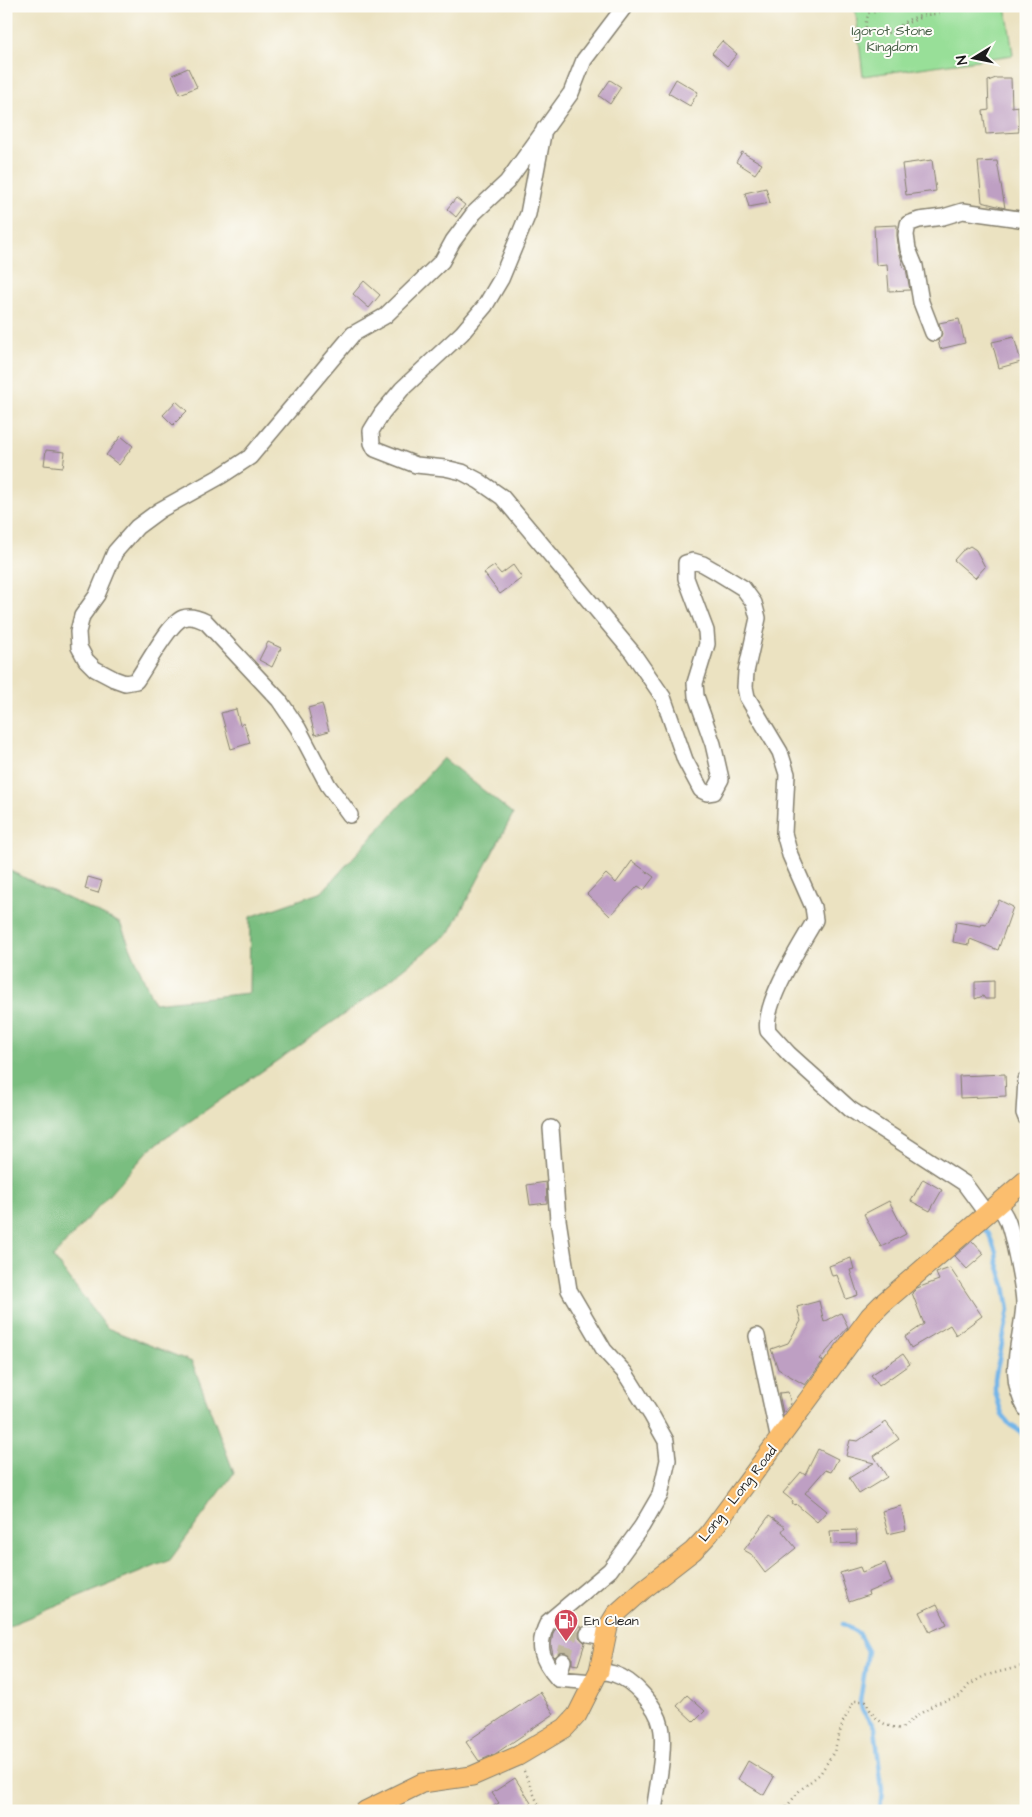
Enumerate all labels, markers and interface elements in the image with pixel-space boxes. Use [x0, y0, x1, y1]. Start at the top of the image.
park label: Igorot Stone Kingdom [851, 21, 933, 57]
north arrow [950, 32, 1000, 82]
text: N [952, 54, 973, 66]
street label: Long - Long Road [694, 1442, 782, 1546]
fuel station icon: En Clean [553, 1608, 579, 1642]
place label: En Clean [584, 1611, 639, 1631]

